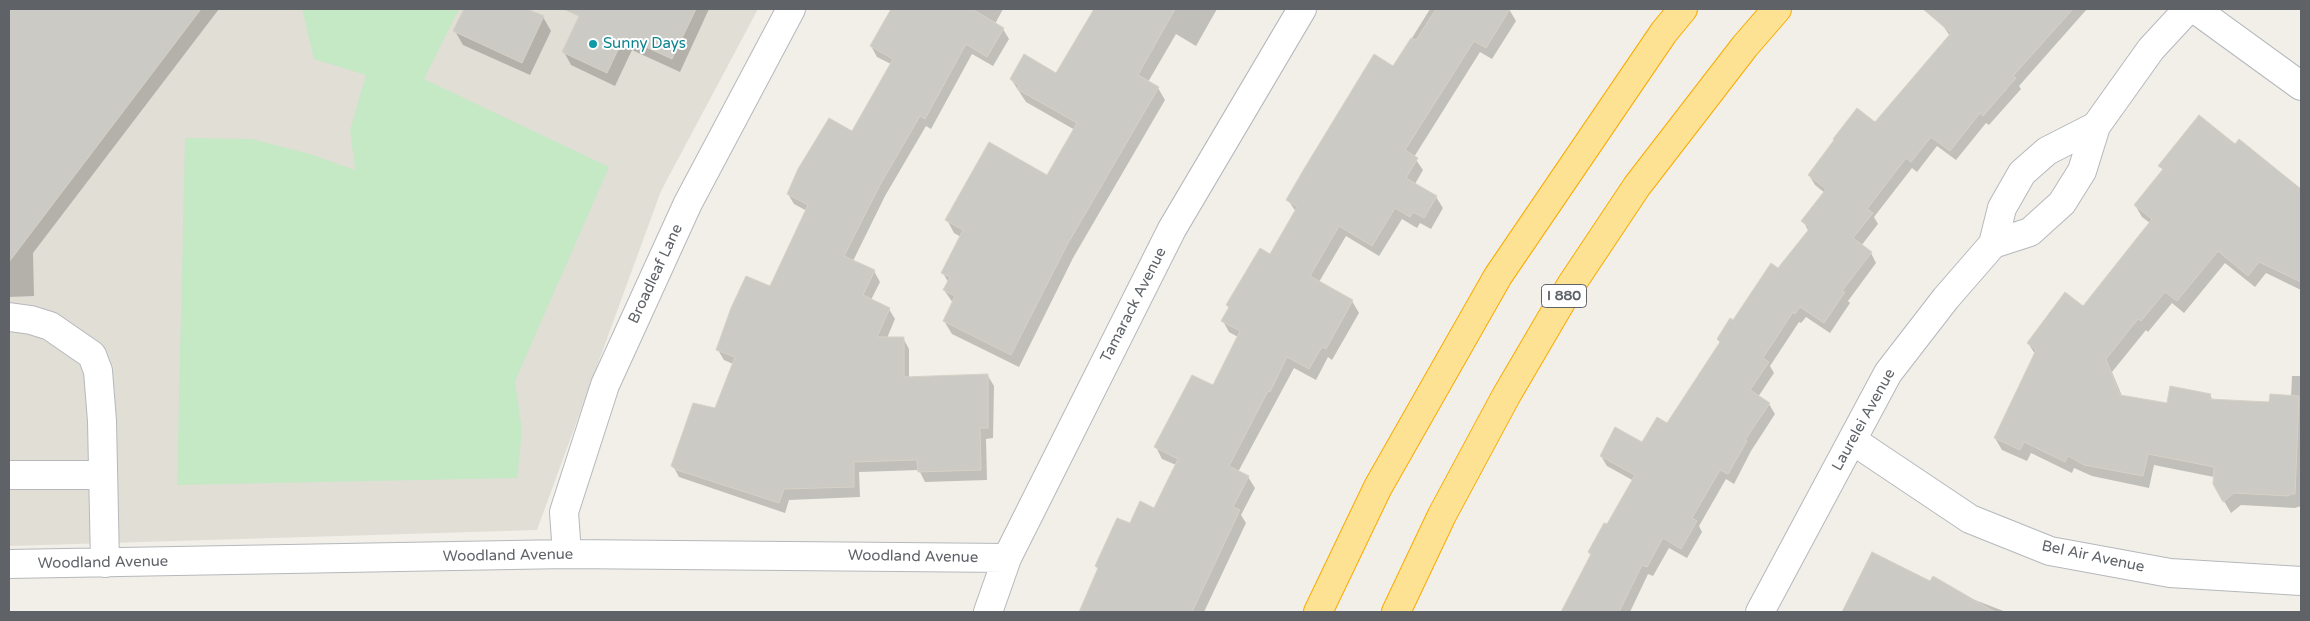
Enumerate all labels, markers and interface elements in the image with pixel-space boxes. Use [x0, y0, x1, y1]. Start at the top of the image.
place label: Sunny Days [603, 35, 686, 53]
marker: Sunny Days [587, 38, 599, 50]
street label: Broadleaf Lane [625, 221, 687, 327]
street label: Tamarack Avenue [1097, 245, 1171, 365]
road number: I 880 [1542, 284, 1586, 308]
street label: Laurelei Avenue [1829, 366, 1899, 474]
street label: Bel Air Avenue [2040, 537, 2146, 577]
street label: Woodland Avenue [443, 546, 573, 566]
street label: Woodland Avenue [848, 547, 978, 567]
street label: Woodland Avenue [38, 553, 168, 573]

